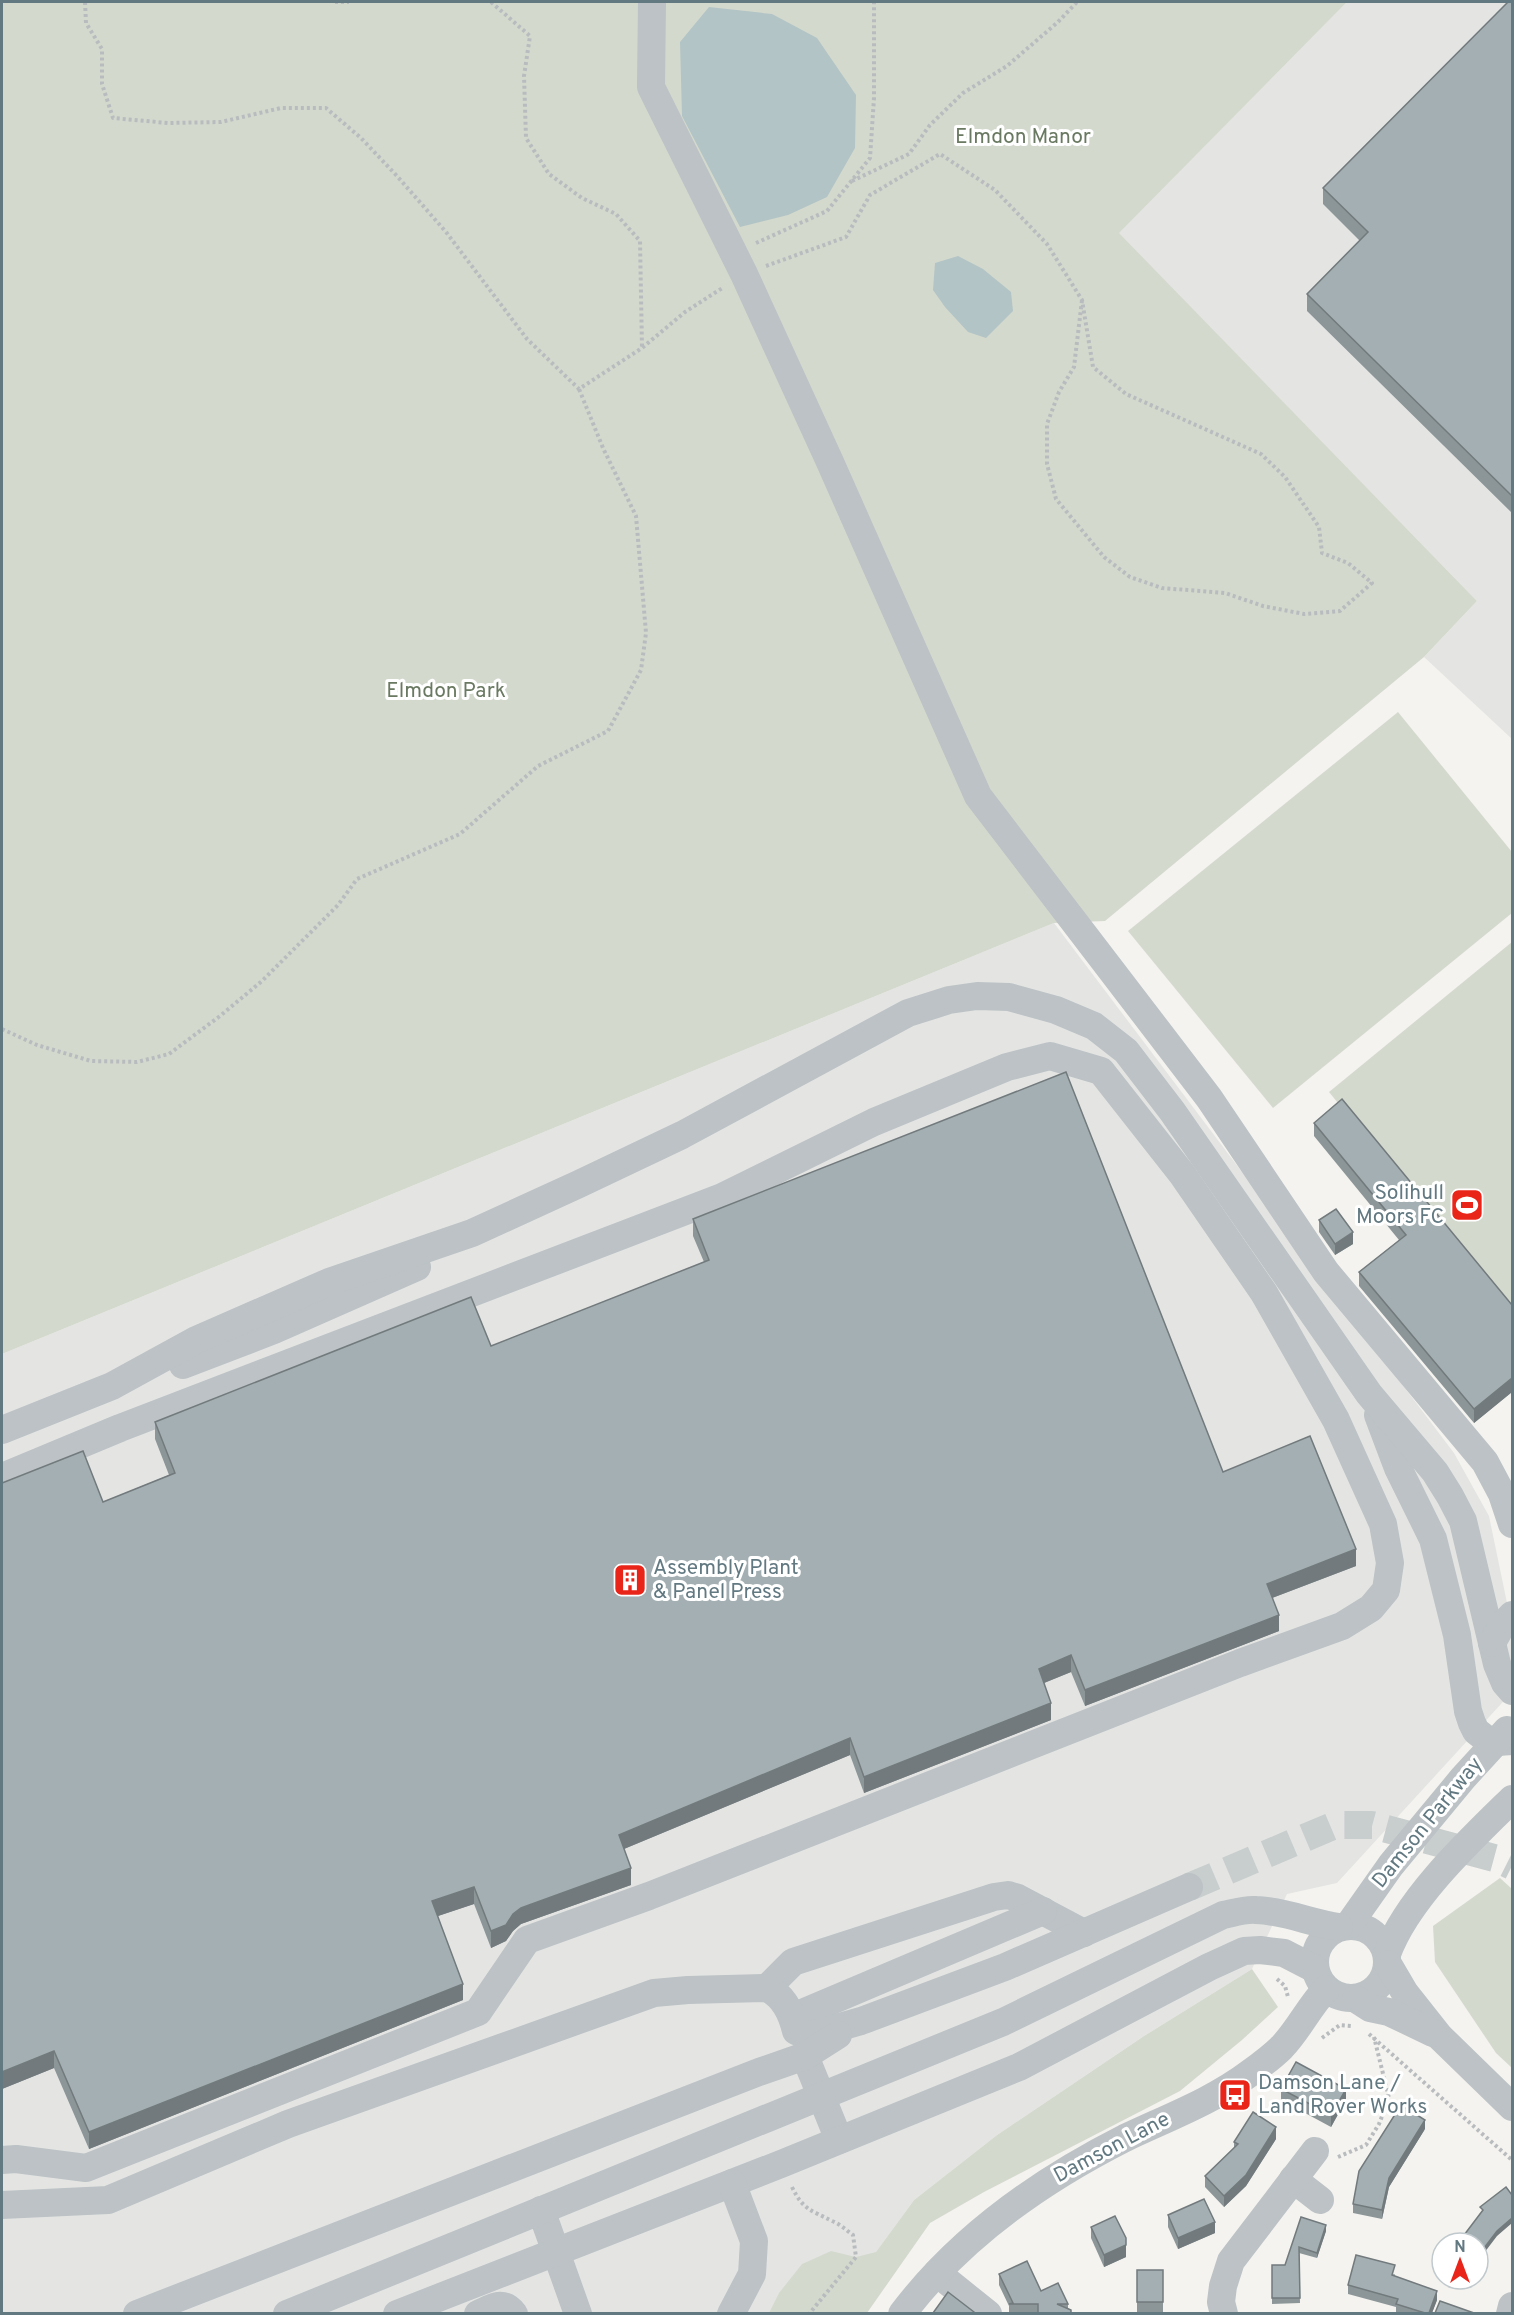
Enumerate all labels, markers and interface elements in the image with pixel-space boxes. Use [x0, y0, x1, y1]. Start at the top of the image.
park label: Elmdon Manor [955, 124, 1091, 151]
park label: Elmdon Park [386, 678, 506, 705]
place label: Solihull Moors FC [1356, 1180, 1444, 1231]
sports icon: Solihull Moors FC [1449, 1187, 1485, 1223]
place label: Assembly Plant & Panel Press [653, 1555, 799, 1606]
building icon: Assembly Plant & Panel Press [612, 1562, 648, 1598]
street label: Damson Parkway [1367, 1752, 1489, 1894]
place label: Damson Lane / Land Rover Works [1258, 2070, 1427, 2121]
bus stop icon: Damson Lane / Land Rover Works [1217, 2077, 1253, 2113]
street label: Damson Lane [1049, 2106, 1175, 2190]
north arrow [1430, 2231, 1490, 2291]
text: N [1454, 2238, 1466, 2258]

